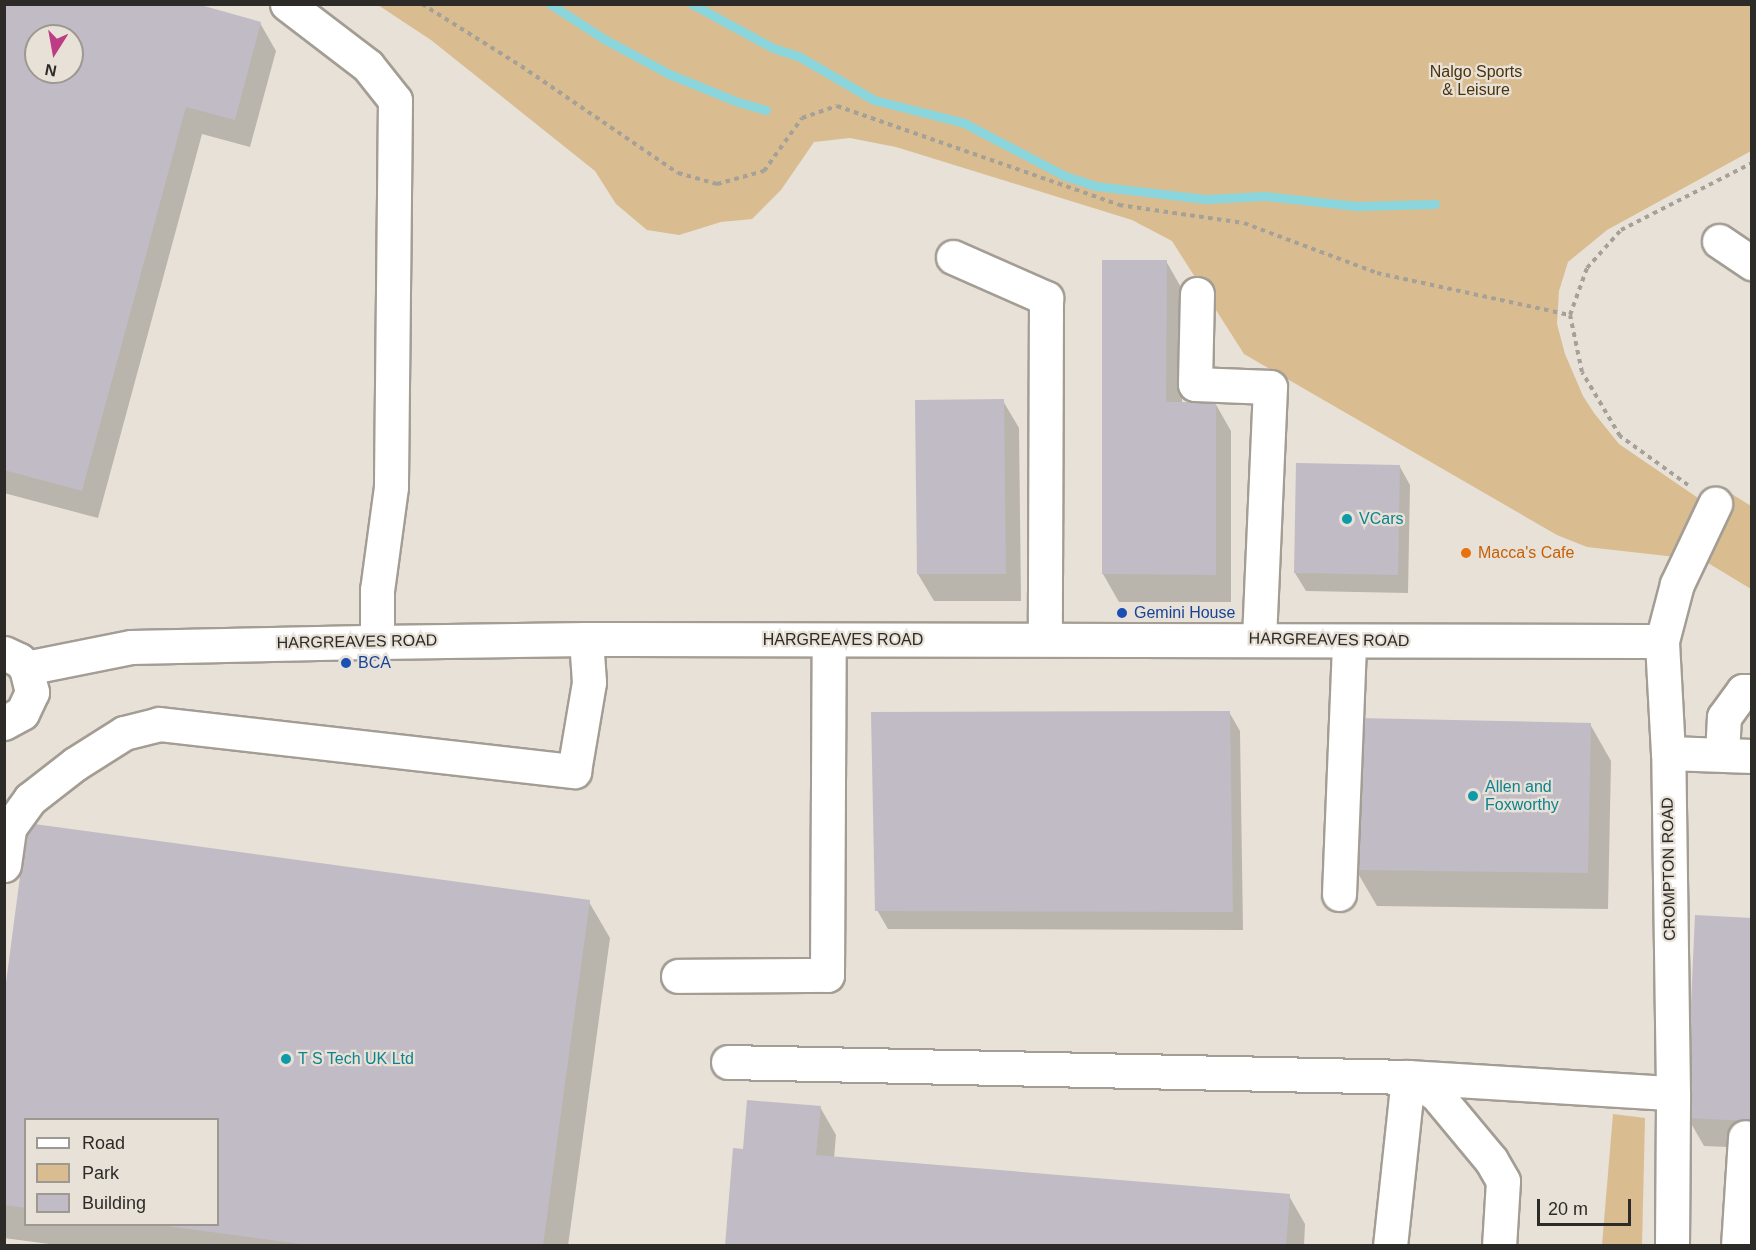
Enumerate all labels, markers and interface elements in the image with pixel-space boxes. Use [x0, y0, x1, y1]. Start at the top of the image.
north arrow [24, 24, 84, 84]
text: N [44, 61, 58, 80]
park label: Nalgo Sports & Leisure [1430, 62, 1522, 100]
place label: VCars [1359, 509, 1403, 529]
marker: VCars [1340, 512, 1354, 526]
place label: Macca's Cafe [1478, 543, 1574, 563]
marker: Macca's Cafe [1459, 546, 1473, 560]
place label: Gemini House [1134, 603, 1235, 623]
marker: Gemini House [1115, 606, 1129, 620]
street label: HARGREAVES ROAD [1249, 629, 1409, 651]
street label: HARGREAVES ROAD [763, 630, 923, 650]
street label: HARGREAVES ROAD [277, 631, 437, 653]
place label: BCA [358, 653, 391, 673]
marker: BCA [339, 656, 353, 670]
place label: Allen and Foxworthy [1485, 777, 1559, 815]
marker: Allen and Foxworthy [1466, 789, 1480, 803]
street label: CROMPTON ROAD [1658, 797, 1680, 941]
place label: T S Tech UK Ltd [298, 1049, 414, 1069]
marker: T S Tech UK Ltd [279, 1052, 293, 1066]
legend [24, 1118, 219, 1226]
text: Road [82, 1133, 125, 1153]
text: Park [82, 1163, 119, 1183]
scale bar [1540, 1187, 1634, 1225]
text: Building [82, 1193, 146, 1213]
text: 20 m [1548, 1199, 1588, 1219]

